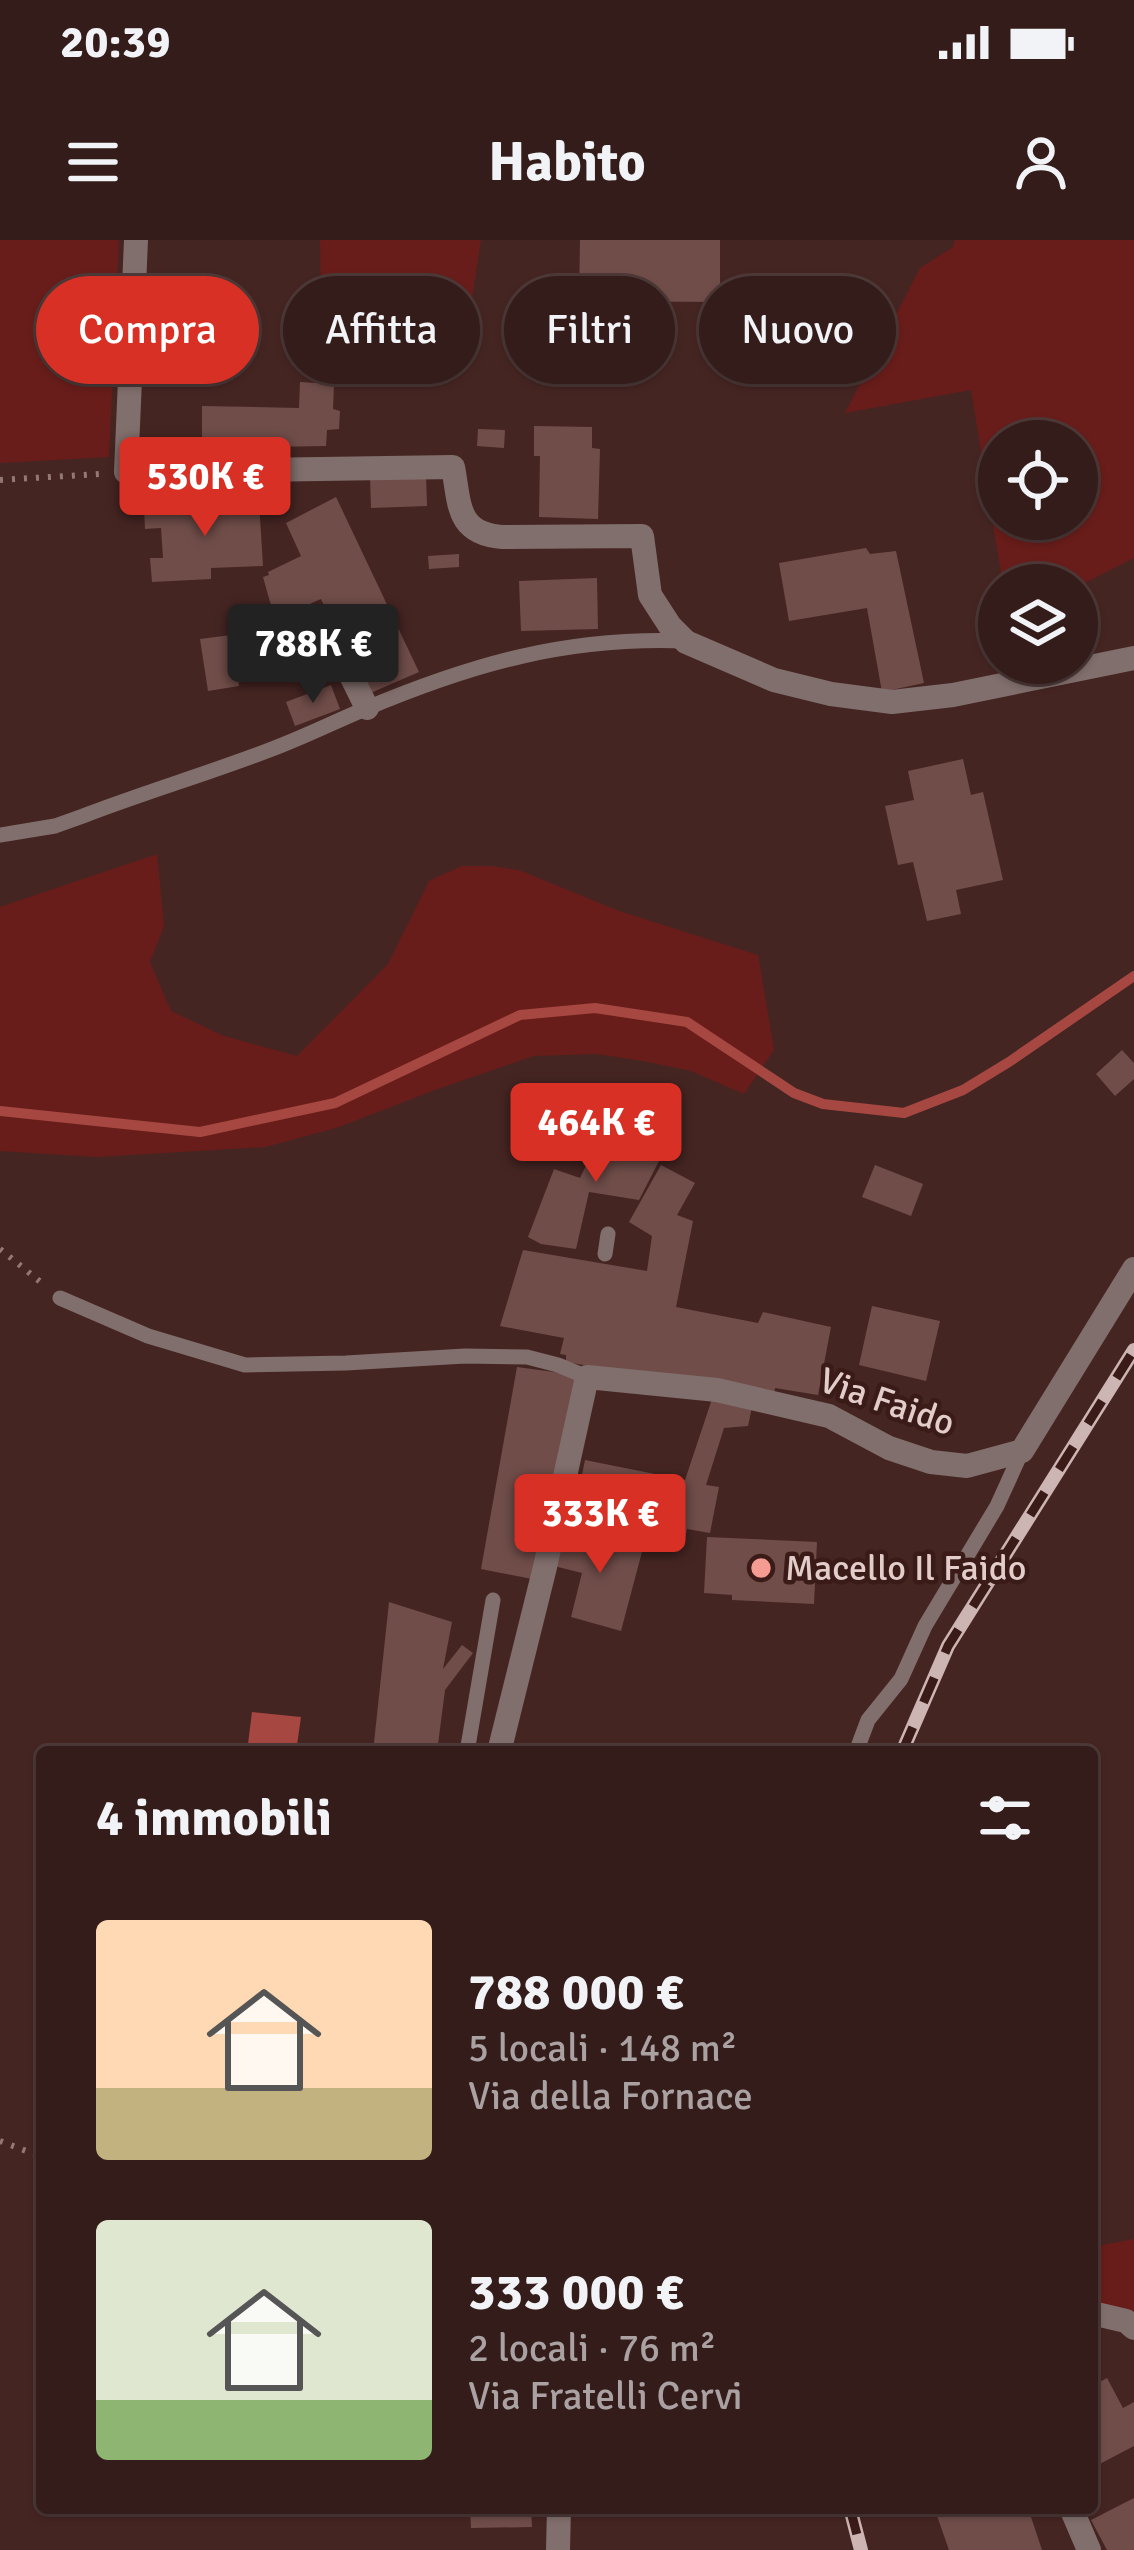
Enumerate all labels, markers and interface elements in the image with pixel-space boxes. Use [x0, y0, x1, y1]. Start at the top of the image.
text: 20:39 [60, 15, 170, 70]
icon: menu [60, 129, 126, 195]
text: Habito [488, 129, 646, 196]
icon: person [1008, 129, 1074, 195]
chip: Compra [36, 276, 259, 384]
chip: Affitta [283, 276, 480, 384]
chip: Filtri [504, 276, 675, 384]
chip: Nuovo [699, 276, 896, 384]
map controls [978, 420, 1098, 684]
button: locate [978, 420, 1098, 540]
pin: 530K € [107, 437, 303, 539]
text: 530K € [146, 452, 264, 500]
button: layers [978, 564, 1098, 684]
pin: 788K € [215, 604, 411, 706]
text: 788K € [254, 619, 372, 667]
pin: 464K € [498, 1083, 694, 1185]
text: 464K € [537, 1098, 655, 1146]
street label: Via Faido [813, 1358, 961, 1446]
pin: 333K € [502, 1474, 698, 1576]
text: 333K € [541, 1489, 659, 1537]
place label: Macello Il Faido [785, 1546, 1026, 1591]
marker: Macello Il Faido [748, 1555, 774, 1581]
icon: filters [972, 1785, 1038, 1851]
text: 4 immobili [96, 1787, 332, 1850]
text: 788 000 € [468, 1961, 683, 2024]
icon: home [192, 1968, 336, 2112]
text: 5 locali · 148 m² [468, 2024, 737, 2072]
text: Via della Fornace [468, 2072, 753, 2120]
text: 333 000 € [468, 2261, 683, 2324]
icon: home [192, 2268, 336, 2412]
text: 2 locali · 76 m² [468, 2324, 716, 2372]
text: Via Fratelli Cervi [468, 2372, 743, 2420]

